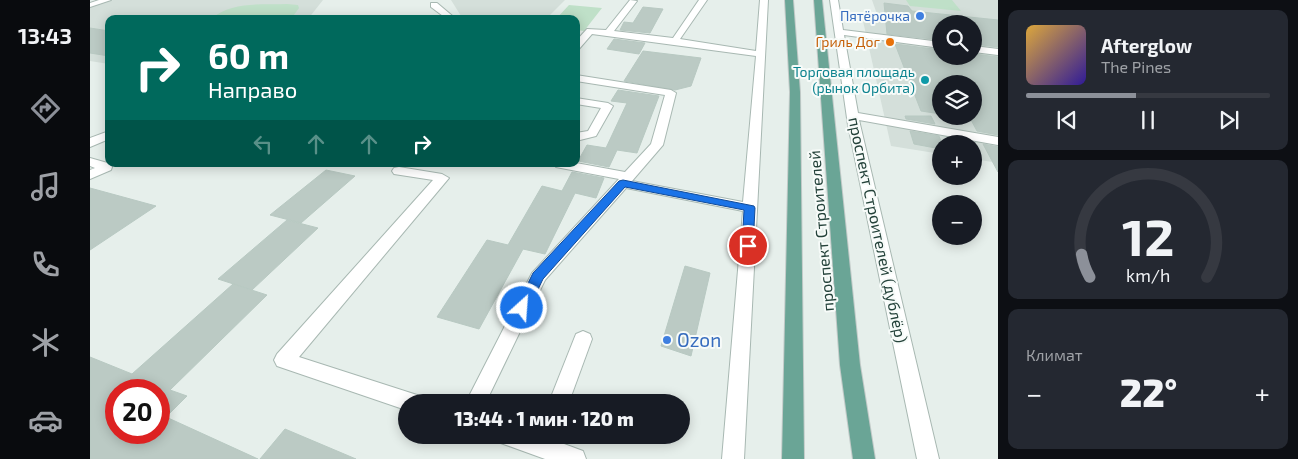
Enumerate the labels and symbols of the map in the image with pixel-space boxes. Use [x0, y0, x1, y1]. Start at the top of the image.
place label: Пятёрочка [840, 7, 910, 24]
marker: Пятёрочка [914, 10, 926, 22]
place label: Гриль Дог [815, 33, 881, 50]
marker: Гриль Дог [884, 36, 896, 48]
place label: Торговая площадь (рынок Орбита) [793, 63, 915, 96]
marker: Торговая площадь (рынок Орбита) [919, 74, 931, 86]
street label: проспект Строителей (дублёр) [844, 115, 912, 345]
street label: проспект Строителей [804, 150, 837, 312]
pin [727, 225, 769, 267]
position arrow [495, 281, 547, 333]
place label: Ozon [677, 328, 721, 351]
marker: Ozon [661, 334, 673, 346]
speed limit sign: 20 [105, 379, 170, 444]

